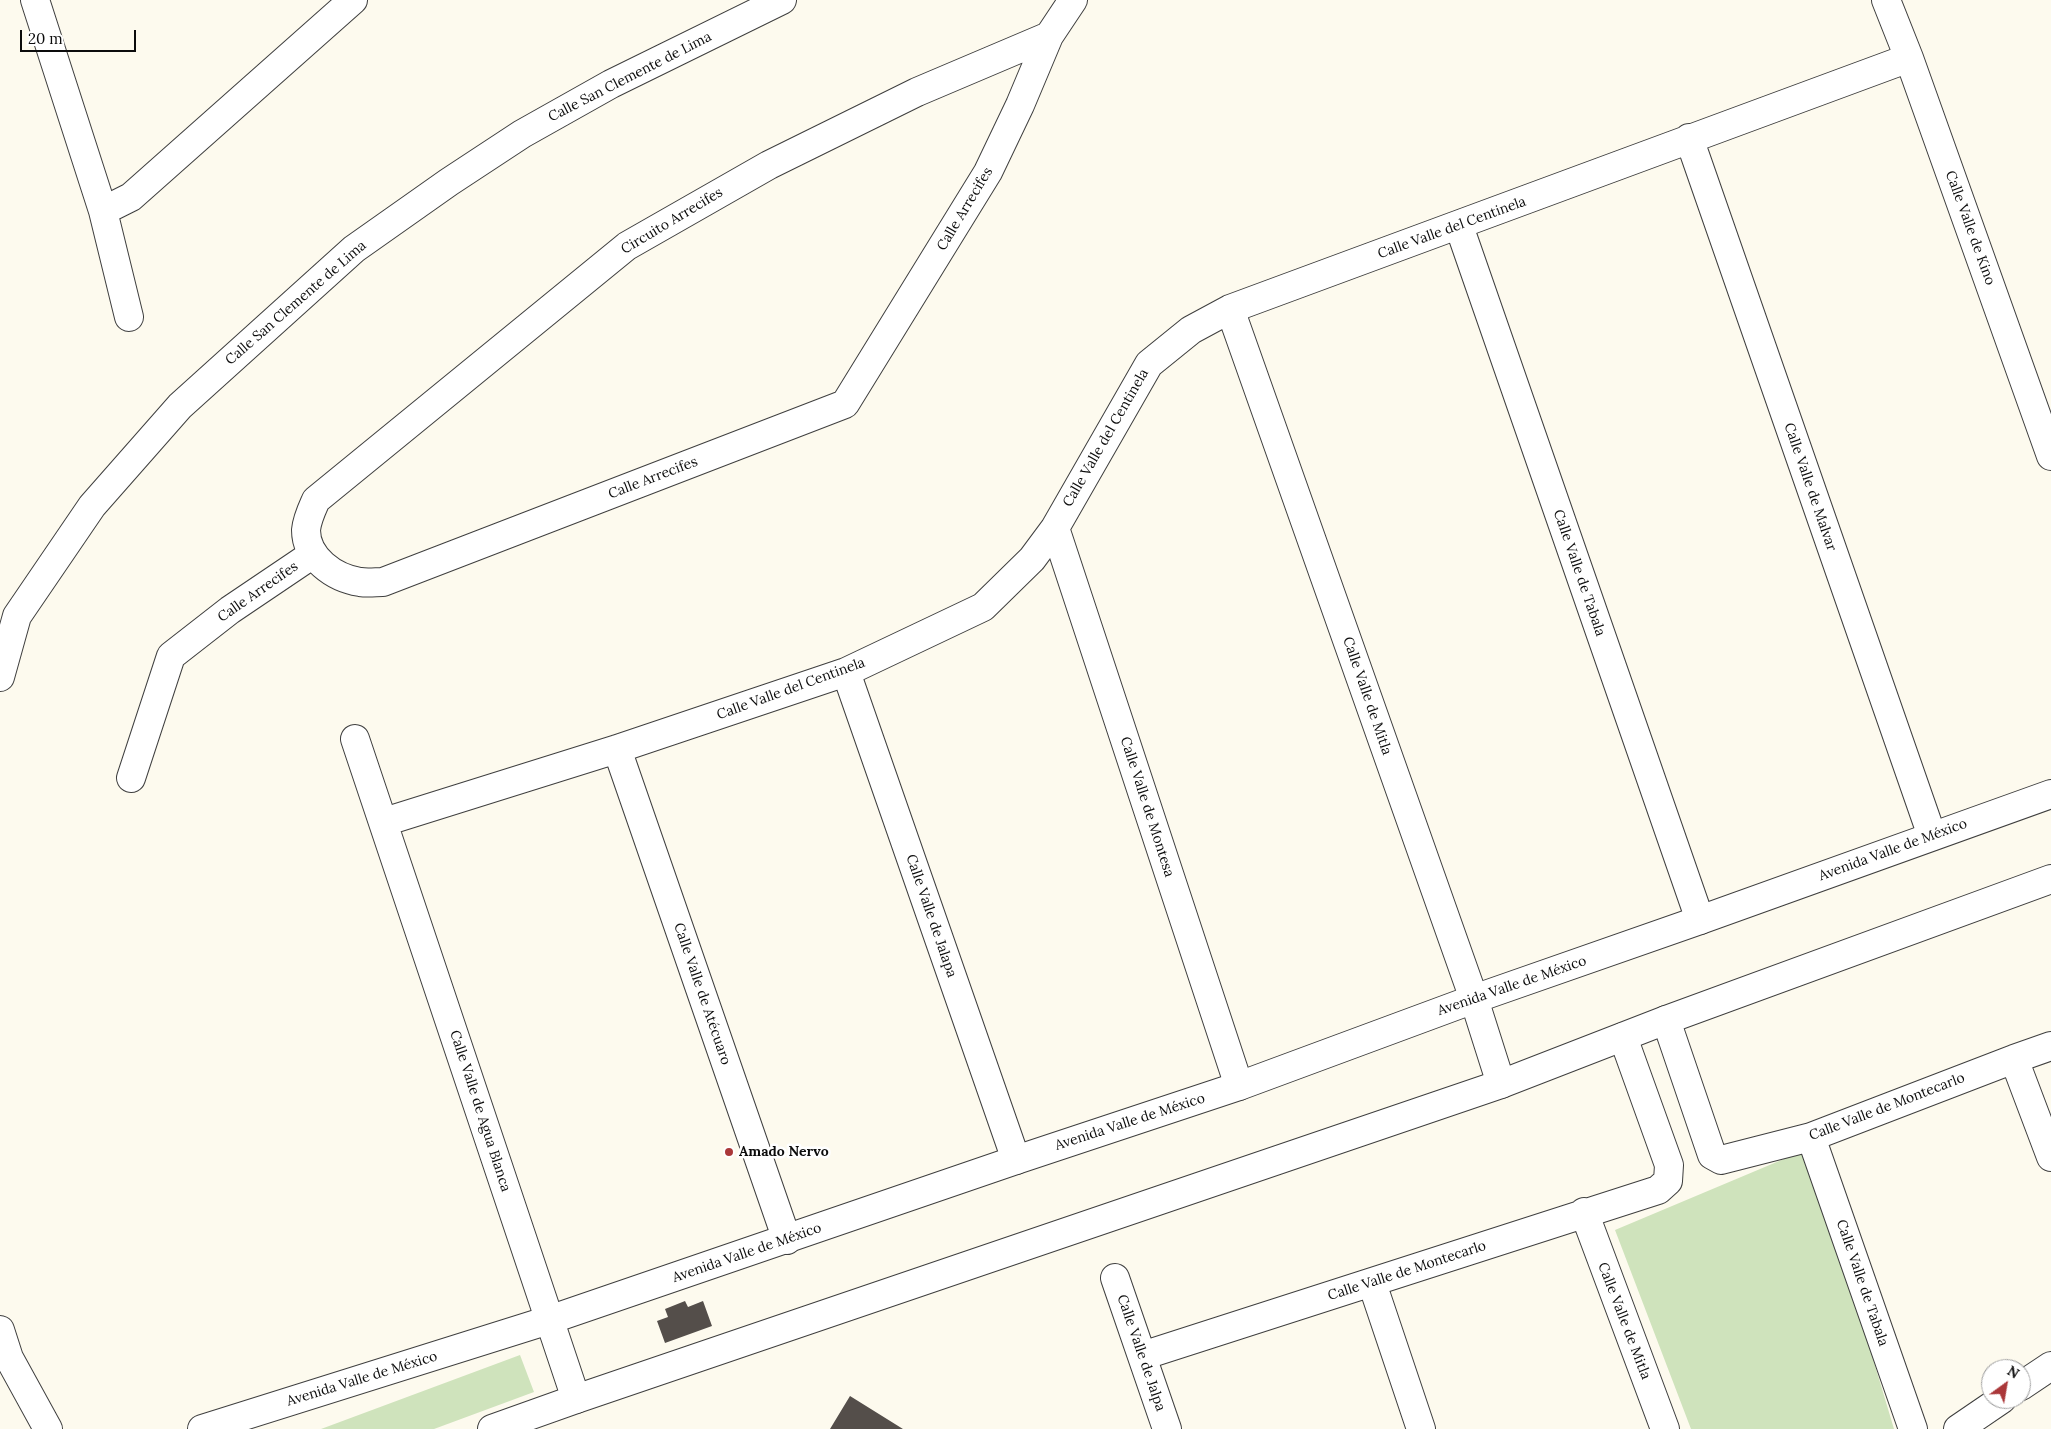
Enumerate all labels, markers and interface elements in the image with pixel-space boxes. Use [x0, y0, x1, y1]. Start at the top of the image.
scale bar [22, 20, 139, 52]
street label: Calle San Clemente de Lima [546, 28, 714, 126]
text: 20 m [28, 29, 63, 48]
street label: Calle Arrecifes [934, 164, 996, 254]
street label: Calle Valle de Kino [1941, 168, 1999, 288]
street label: Circuito Arrecifes [618, 184, 726, 258]
street label: Calle Valle del Centinela [1376, 193, 1528, 263]
street label: Calle San Clemente de Lima [222, 237, 370, 369]
street label: Calle Valle del Centinela [1060, 366, 1152, 510]
street label: Calle Valle de Malvar [1780, 421, 1840, 553]
street label: Calle Arrecifes [606, 453, 700, 503]
street label: Calle Valle de Tabala [1549, 508, 1609, 638]
street label: Calle Arrecifes [215, 558, 301, 626]
street label: Calle Valle de Mitla [1339, 635, 1395, 757]
street label: Calle Valle del Centinela [715, 654, 867, 724]
street label: Calle Valle de Montesa [1116, 735, 1178, 879]
street label: Avenida Valle de México [1817, 815, 1969, 885]
street label: Calle Valle de Jalapa [902, 852, 960, 980]
street label: Calle Valle de Atécuaro [670, 921, 734, 1067]
street label: Avenida Valle de México [1435, 953, 1589, 1019]
street label: Calle Valle de Agua Blanca [446, 1028, 514, 1194]
street label: Calle Valle de Montecarlo [1807, 1070, 1967, 1144]
street label: Avenida Valle de México [1053, 1090, 1207, 1154]
place label: Amado Nervo [739, 1144, 829, 1160]
marker: Amado Nervo [723, 1146, 735, 1158]
street label: Calle Valle de Tabala [1832, 1218, 1892, 1348]
street label: Avenida Valle de México [670, 1220, 824, 1286]
street label: Calle Valle de Montecarlo [1326, 1237, 1488, 1305]
street label: Calle Valle de Mitla [1594, 1260, 1654, 1382]
street label: Calle Valle de Jalpa [1113, 1293, 1169, 1413]
street label: Avenida Valle de México [285, 1348, 439, 1410]
north arrow [1981, 1359, 2031, 1409]
text: N [2004, 1362, 2023, 1383]

